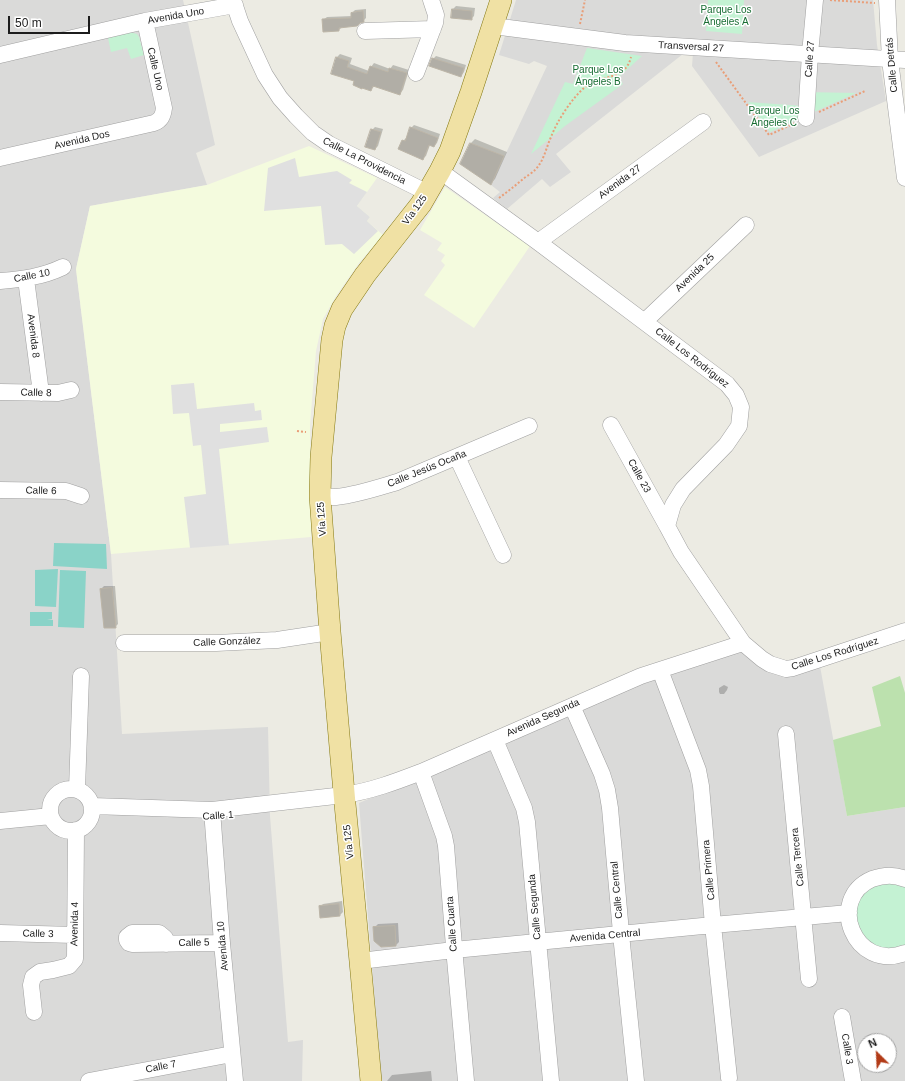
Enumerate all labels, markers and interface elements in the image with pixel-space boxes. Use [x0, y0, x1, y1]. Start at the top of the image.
park label: Parque Los Ángeles A [700, 4, 752, 28]
street label: Avenida Uno [147, 5, 205, 27]
scale bar [10, 8, 92, 34]
text: 50 m [15, 16, 42, 30]
street label: Calle Detrás [884, 37, 900, 93]
street label: Transversal 27 [658, 39, 724, 55]
street label: Calle 27 [803, 40, 817, 78]
street label: Calle Uno [144, 46, 166, 92]
park label: Parque Los Ángeles B [572, 64, 624, 88]
park label: Parque Los Ángeles C [748, 105, 800, 128]
street label: Avenida Dos [53, 128, 111, 152]
street label: Calle La Providencia [320, 135, 408, 187]
street label: Avenida 27 [596, 162, 644, 202]
street label: Vía 125 [400, 193, 430, 227]
street label: Avenida 25 [673, 251, 717, 295]
street label: Calle 10 [13, 267, 51, 285]
street label: Avenida 8 [24, 313, 42, 359]
street label: Calle Los Rodríguez [653, 325, 731, 391]
street label: Calle 8 [20, 387, 52, 399]
street label: Calle Jesús Ocaña [386, 448, 468, 490]
street label: Calle 23 [625, 457, 653, 495]
street label: Calle 6 [25, 485, 57, 497]
street label: Vía 125 [315, 501, 329, 537]
street label: Calle González [193, 635, 261, 649]
street label: Calle Los Rodríguez [790, 635, 880, 673]
street label: Avenida Segunda [505, 696, 581, 740]
street label: Calle 1 [202, 809, 234, 823]
street label: Vía 125 [341, 824, 357, 860]
street label: Calle Tercera [789, 827, 807, 887]
street label: Calle Primera [700, 839, 718, 901]
street label: Calle Central [609, 861, 625, 919]
street label: Calle Segunda [526, 874, 544, 940]
street label: Calle Cuarta [444, 896, 460, 952]
street label: Avenida 4 [69, 902, 81, 946]
street label: Avenida 10 [215, 921, 231, 971]
street label: Avenida Central [569, 927, 641, 945]
street label: Calle 3 [22, 928, 54, 940]
street label: Calle 5 [178, 937, 210, 949]
street label: Calle 3 [839, 1033, 855, 1065]
north arrow [857, 1033, 897, 1073]
text: N [866, 1036, 879, 1050]
street label: Calle 7 [145, 1058, 177, 1076]

